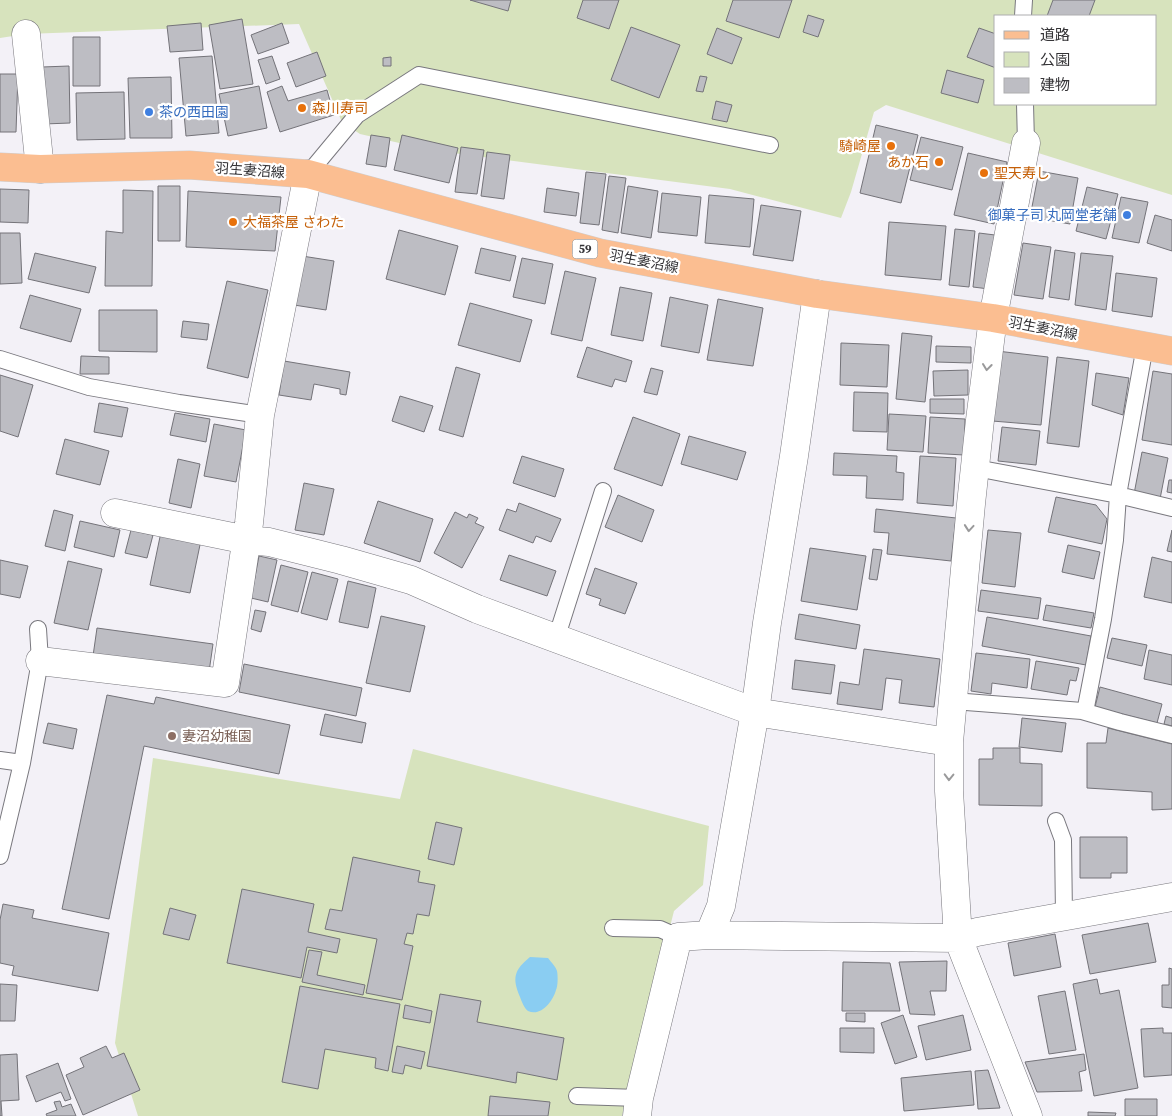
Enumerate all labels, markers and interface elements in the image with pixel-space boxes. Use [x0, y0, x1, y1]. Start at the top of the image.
legend [994, 15, 1157, 105]
text: 道路 [1040, 24, 1070, 45]
text: 公園 [1040, 49, 1070, 70]
text: 建物 [1040, 74, 1070, 95]
place label: 森川寿司 [312, 98, 368, 118]
place label: 茶の西田園 [159, 102, 229, 122]
marker: 森川寿司 [296, 102, 308, 114]
marker: 茶の西田園 [143, 106, 155, 118]
place label: 騎崎屋 [839, 136, 881, 156]
marker: 騎崎屋 [885, 140, 897, 152]
place label: あか石 [887, 152, 929, 172]
marker: あか石 [933, 156, 945, 168]
street label: 羽生妻沼線 [214, 158, 286, 182]
place label: 聖天寿し [994, 163, 1050, 183]
marker: 聖天寿し [978, 167, 990, 179]
place label: 御菓子司 丸岡堂老舗 [988, 205, 1117, 225]
marker: 御菓子司 丸岡堂老舗 [1121, 209, 1133, 221]
place label: 大福茶屋 さわた [243, 212, 344, 232]
marker: 大福茶屋 さわた [227, 216, 239, 228]
road number: 59 [572, 240, 598, 258]
street label: 羽生妻沼線 [608, 245, 680, 277]
street label: 羽生妻沼線 [1007, 312, 1079, 344]
one-way arrow [982, 363, 993, 371]
one-way arrow [964, 524, 975, 532]
place label: 妻沼幼稚園 [182, 726, 252, 746]
marker: 妻沼幼稚園 [166, 730, 178, 742]
one-way arrow [944, 774, 954, 781]

